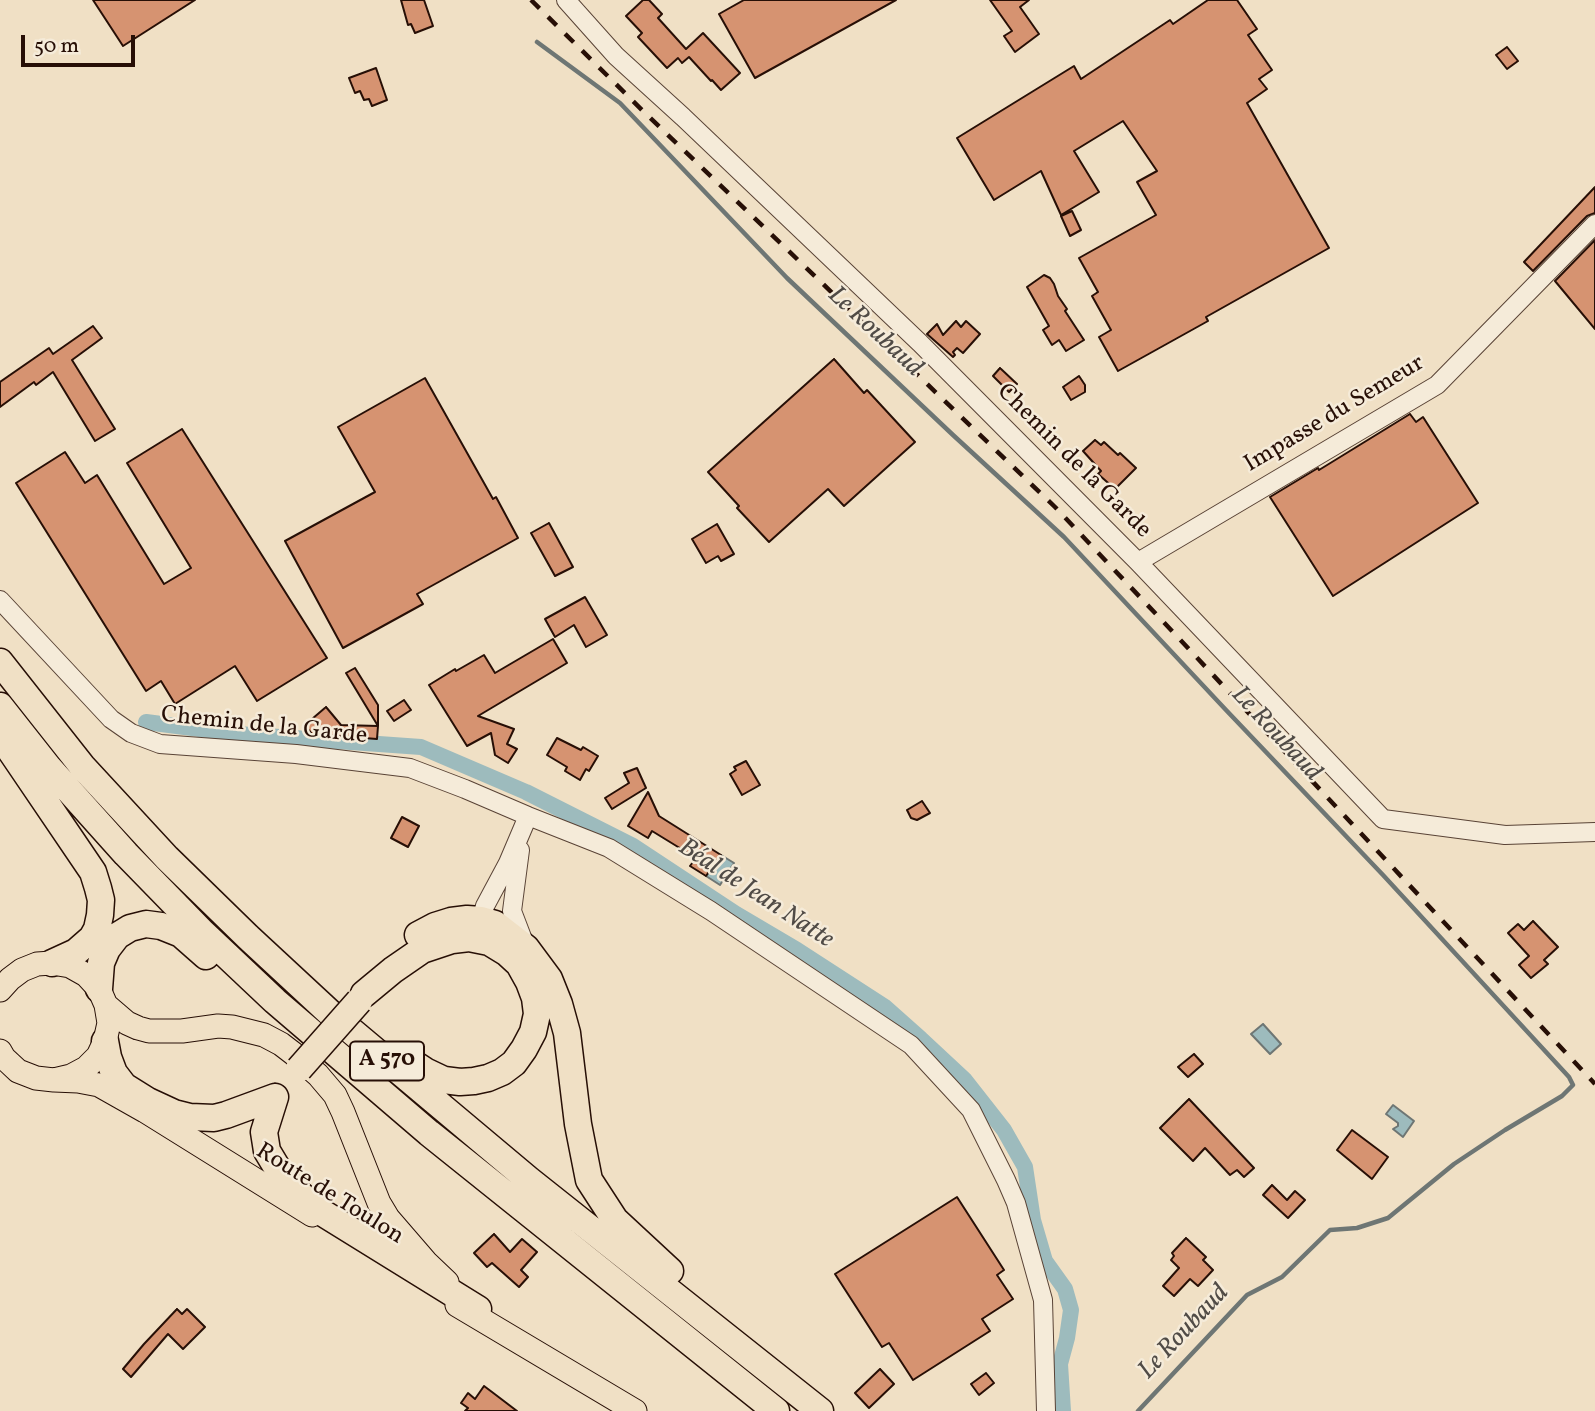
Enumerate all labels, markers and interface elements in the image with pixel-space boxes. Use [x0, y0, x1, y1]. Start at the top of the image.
scale bar [24, 21, 138, 65]
text: 50 m [34, 32, 79, 61]
water label: Le Roubaud [820, 281, 928, 385]
street label: Impasse du Semeur [1240, 350, 1430, 480]
street label: Chemin de la Garde [990, 379, 1156, 545]
water label: Le Roubaud [1223, 681, 1327, 789]
street label: Chemin de la Garde [160, 702, 368, 752]
water label: Béal de Jean Natte [672, 833, 838, 957]
road number: A 570 [350, 1042, 424, 1080]
street label: Route de Toulon [250, 1138, 408, 1252]
water label: Le Roubaud [1133, 1279, 1237, 1387]

